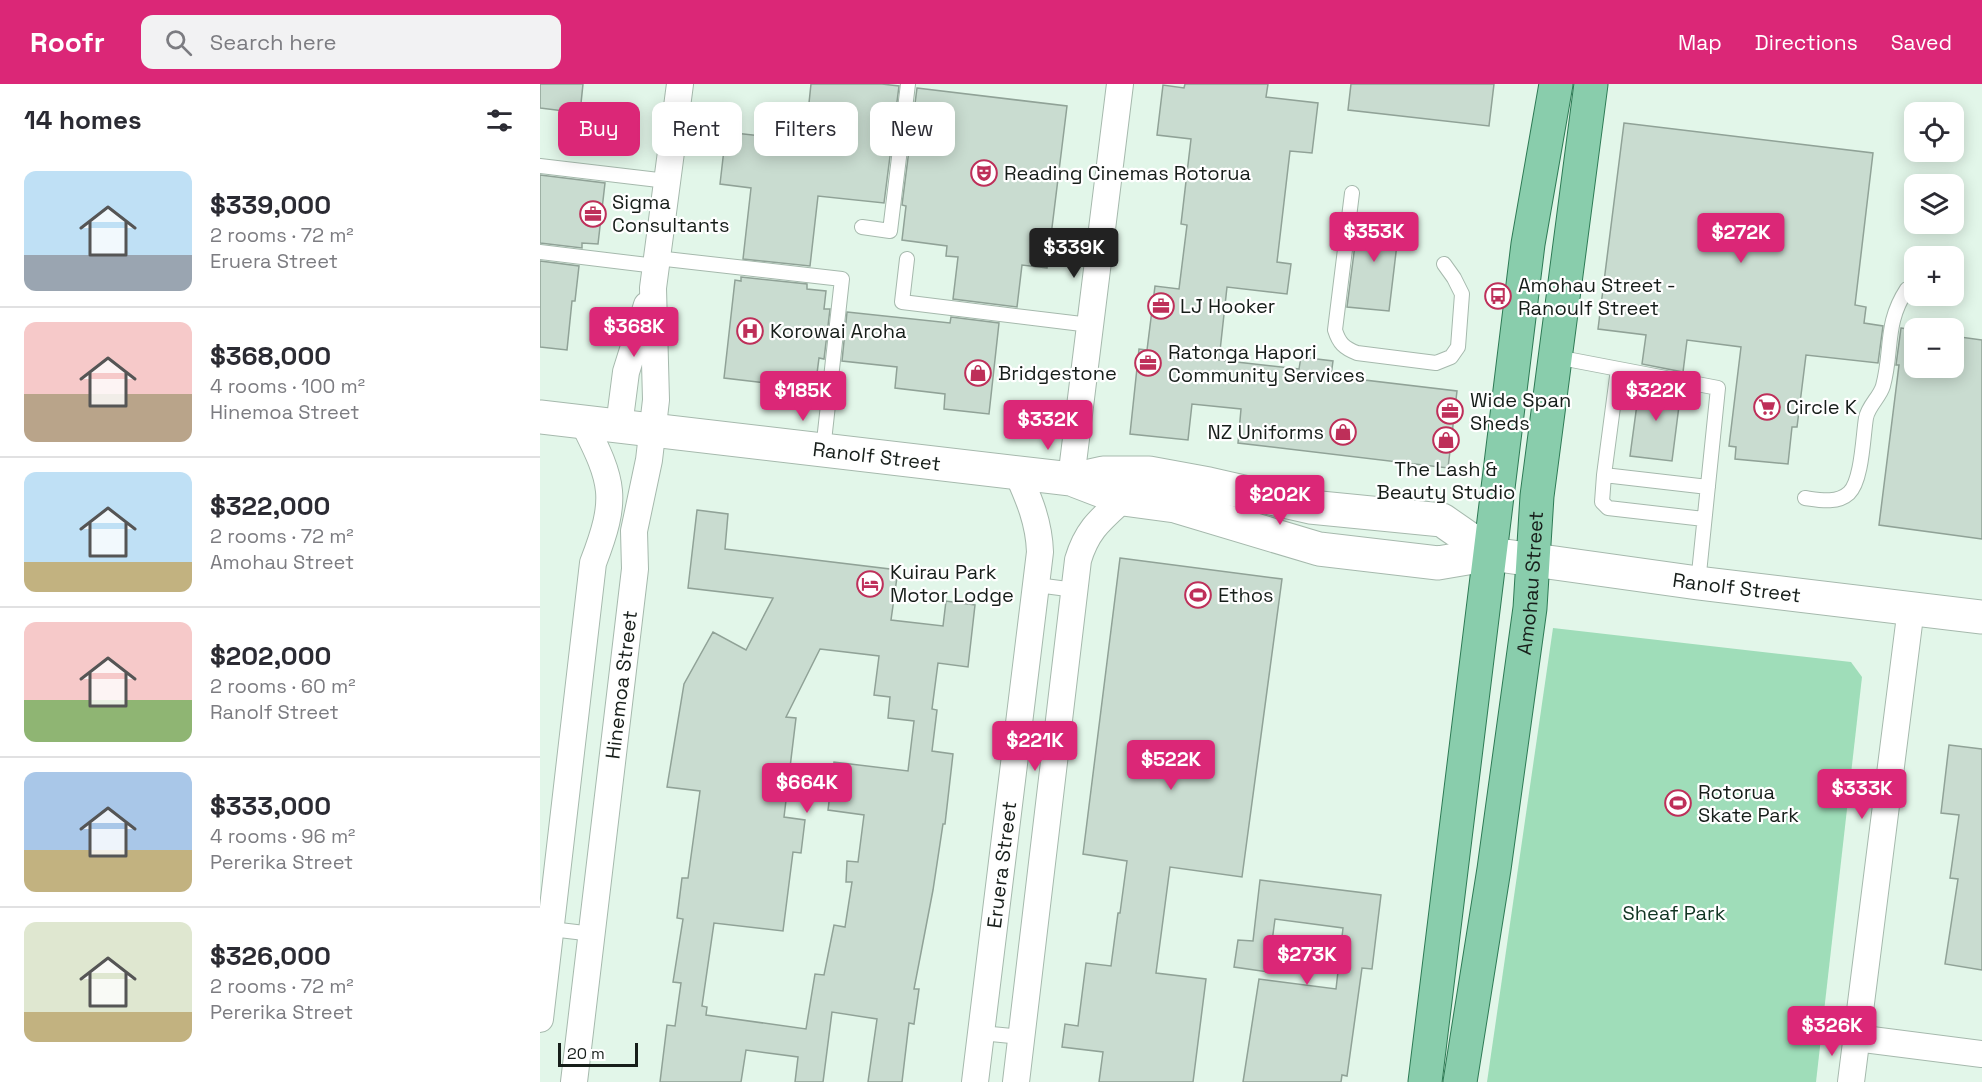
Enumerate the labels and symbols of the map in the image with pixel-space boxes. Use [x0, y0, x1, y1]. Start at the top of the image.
theatre icon: Reading Cinemas Rotorua [969, 158, 999, 188]
place label: Reading Cinemas Rotorua [1004, 160, 1251, 186]
place label: Sigma Consultants [612, 189, 730, 238]
office icon: Sigma Consultants [578, 199, 608, 229]
pin: $353K [1332, 212, 1416, 263]
pin: $272K [1699, 213, 1783, 264]
pin: $339K [1032, 228, 1116, 279]
place label: Amohau Street - Ranoulf Street [1518, 272, 1676, 321]
bus stop icon: Amohau Street - Ranoulf Street [1483, 281, 1513, 311]
office icon: LJ Hooker [1146, 291, 1176, 321]
place label: LJ Hooker [1180, 293, 1275, 319]
pin: $368K [592, 307, 676, 358]
hospital icon: Korowai Aroha [735, 316, 765, 346]
place label: Korowai Aroha [770, 318, 907, 344]
place label: Ratonga Hapori Community Services [1168, 339, 1365, 388]
office icon: Ratonga Hapori Community Services [1133, 348, 1163, 378]
shop icon: Bridgestone [963, 358, 993, 388]
place label: Bridgestone [998, 360, 1117, 386]
pin: $185K [761, 371, 845, 422]
pin: $322K [1614, 371, 1698, 422]
place label: Wide Span Sheds [1470, 387, 1571, 436]
supermarket icon: Circle K [1752, 392, 1782, 422]
place label: Circle K [1786, 394, 1857, 420]
office icon: Wide Span Sheds [1435, 396, 1465, 426]
pin: $332K [1006, 400, 1090, 451]
shop icon: NZ Uniforms [1328, 417, 1358, 447]
place label: NZ Uniforms [1208, 419, 1324, 445]
shop icon: The Lash & Beauty Studio [1431, 425, 1461, 455]
street label: Ranolf Street [811, 436, 942, 477]
place label: The Lash & Beauty Studio [1377, 456, 1515, 505]
pin: $202K [1238, 475, 1322, 526]
street label: Amohau Street [1511, 510, 1549, 657]
place label: Kuirau Park Motor Lodge [890, 559, 1014, 608]
street label: Ranolf Street [1671, 567, 1802, 608]
hotel icon: Kuirau Park Motor Lodge [855, 569, 885, 599]
sports icon: Ethos [1183, 580, 1213, 610]
place label: Ethos [1218, 582, 1274, 608]
street label: Hinemoa Street [599, 609, 643, 761]
pin: $221K [993, 721, 1077, 772]
pin: $522K [1129, 740, 1213, 791]
pin: $664K [765, 763, 849, 814]
pin: $333K [1820, 769, 1904, 820]
place label: Rotorua Skate Park [1698, 779, 1799, 828]
sports icon: Rotorua Skate Park [1663, 788, 1693, 818]
street label: Eruera Street [981, 800, 1022, 930]
park label: Sheaf Park [1623, 900, 1726, 926]
pin: $273K [1265, 935, 1349, 986]
pin: $326K [1790, 1006, 1874, 1057]
scale bar [558, 1040, 638, 1068]

